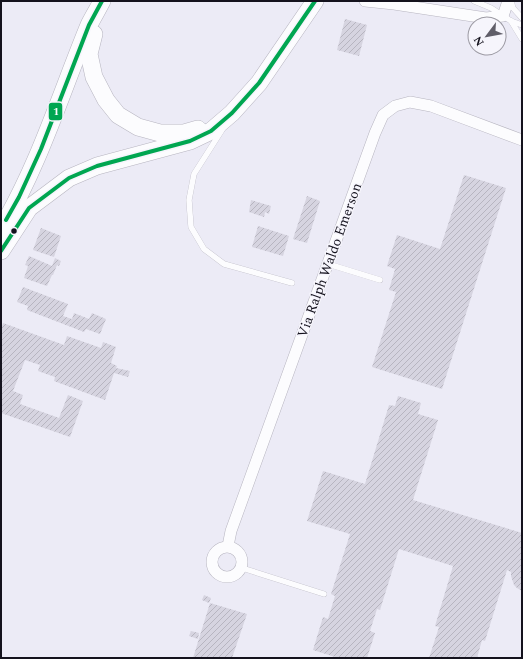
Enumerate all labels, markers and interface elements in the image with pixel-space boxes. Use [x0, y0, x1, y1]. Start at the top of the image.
north arrow [467, 16, 507, 56]
text: N [469, 33, 489, 49]
line badge: 1 [48, 102, 63, 121]
text: 1 [53, 103, 59, 120]
street label: Via Ralph Waldo Emerson [292, 180, 367, 341]
unlabelled marker [9, 226, 19, 236]

